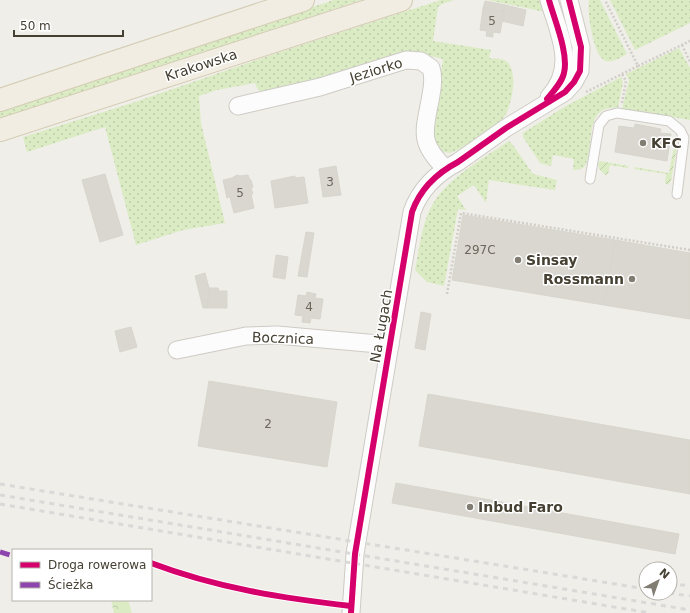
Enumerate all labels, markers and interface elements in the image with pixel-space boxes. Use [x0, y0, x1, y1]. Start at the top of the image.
scale bar [14, 12, 123, 38]
house number: 5 [488, 14, 496, 28]
text: 50 m [20, 19, 51, 33]
street label: Krakowska [163, 46, 239, 84]
street label: Jeziorko [347, 54, 404, 86]
place label: KFC [651, 135, 682, 151]
marker: KFC [638, 138, 648, 148]
house number: 3 [326, 175, 334, 189]
house number: 5 [236, 186, 244, 200]
house number: 297C [464, 243, 496, 257]
place label: Sinsay [526, 252, 577, 268]
marker: Sinsay [513, 255, 523, 265]
place label: Rossmann [543, 271, 624, 287]
marker: Rossmann [627, 274, 637, 284]
street label: Na Ługach [367, 288, 395, 364]
house number: 4 [305, 300, 313, 314]
street label: Bocznica [252, 329, 314, 347]
house number: 2 [264, 417, 272, 431]
place label: Inbud Faro [478, 499, 563, 515]
marker: Inbud Faro [465, 502, 475, 512]
legend [12, 549, 152, 601]
text: Droga rowerowa [48, 558, 146, 572]
north arrow [638, 561, 678, 601]
text: N [656, 566, 672, 582]
text: Ścieżka [48, 577, 93, 592]

